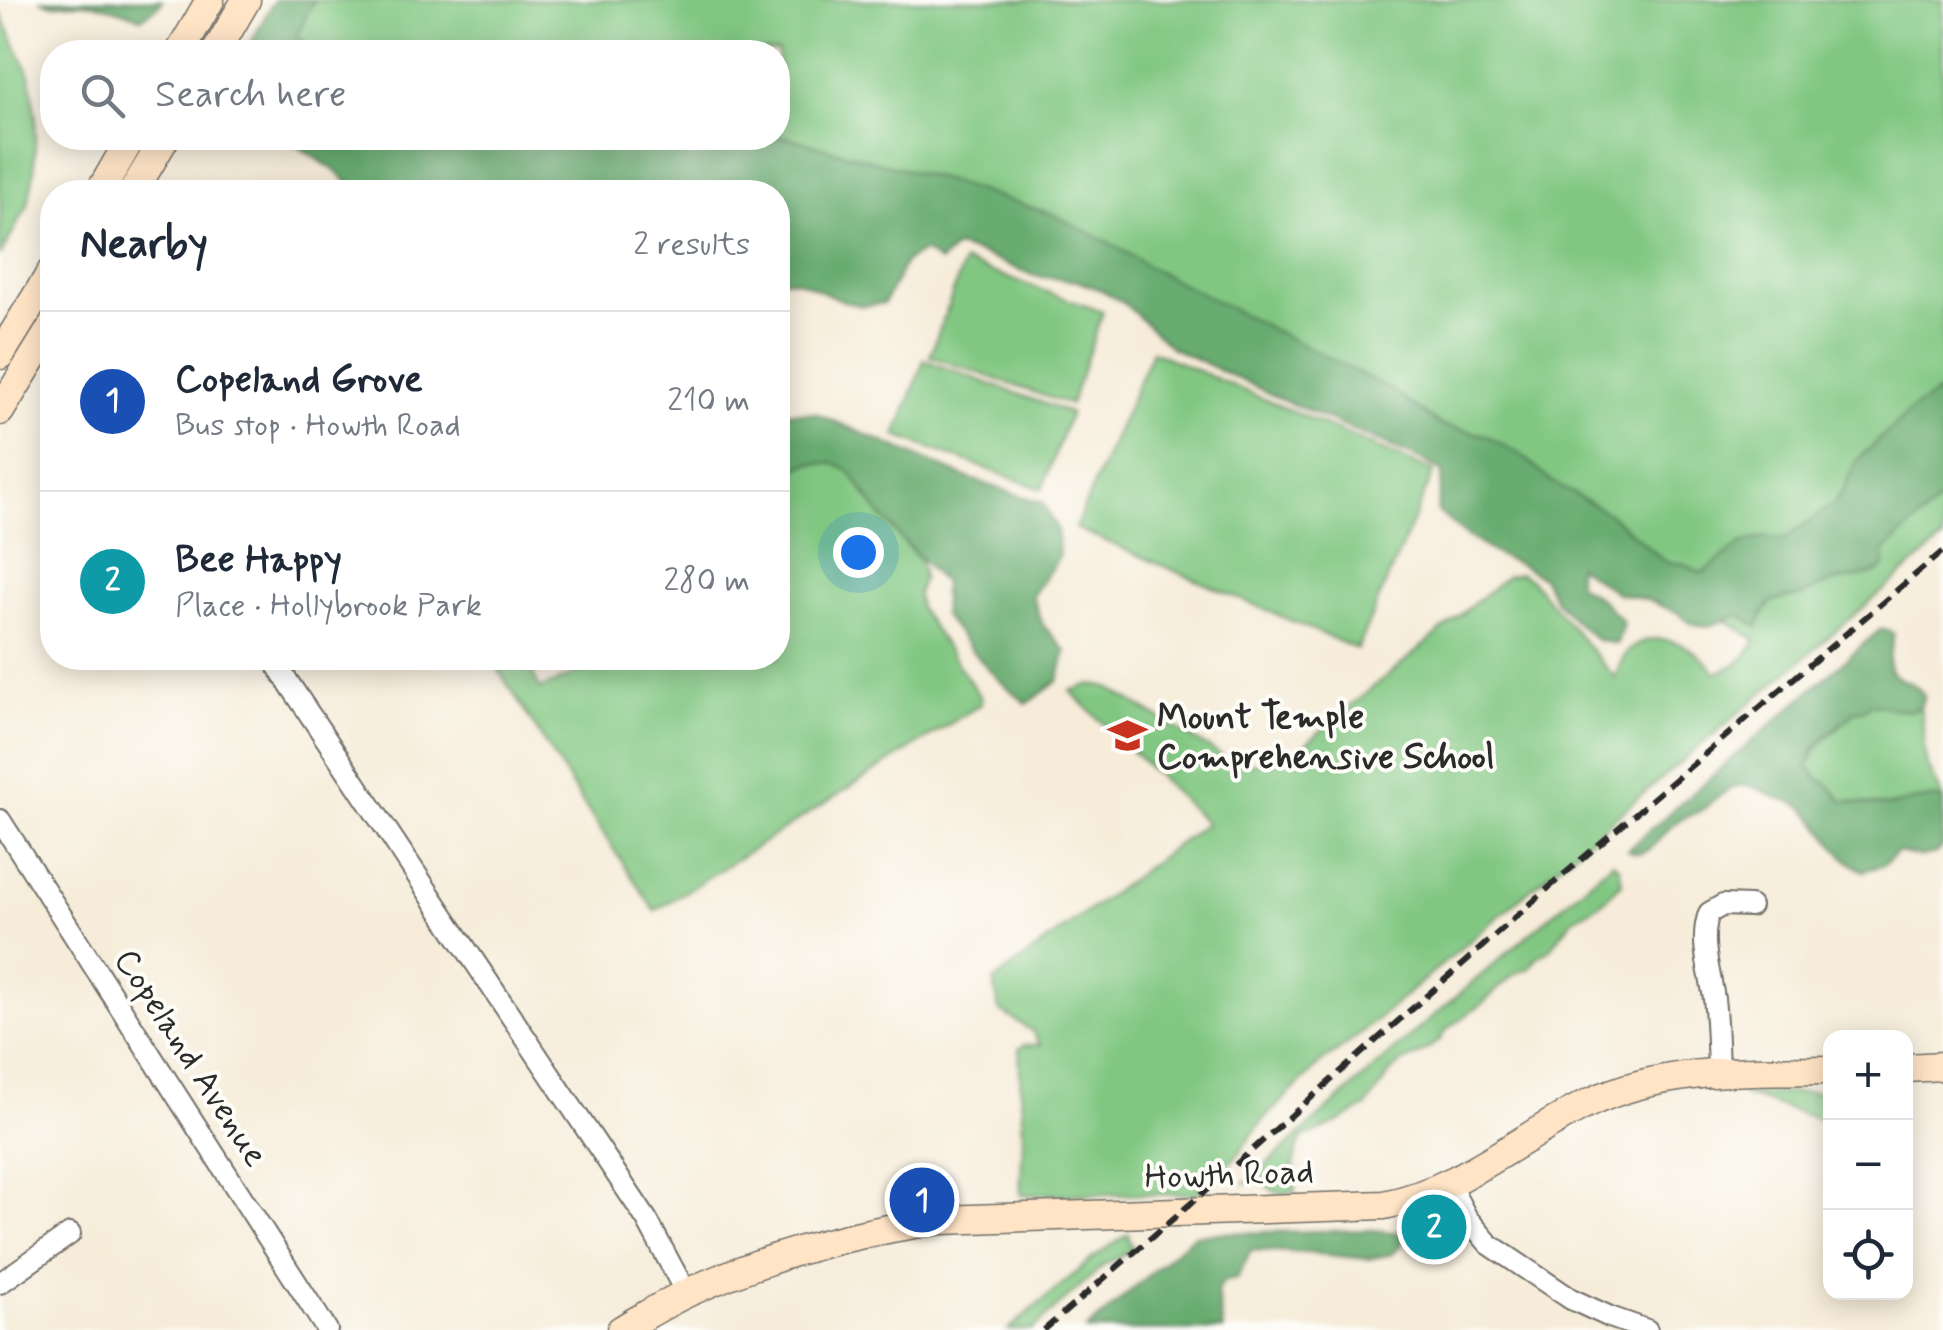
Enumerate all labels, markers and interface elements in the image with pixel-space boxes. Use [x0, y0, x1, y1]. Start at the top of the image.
search box [40, 40, 790, 150]
icon: search [75, 68, 130, 123]
text: Search here [155, 71, 346, 120]
text: Nearby [80, 218, 208, 273]
text: 2 results [633, 224, 750, 266]
text: Copeland Grove [175, 356, 423, 405]
text: 1 [105, 380, 120, 422]
text: 210 m [667, 380, 750, 422]
text: Bus stop · Howth Road [175, 405, 461, 447]
your location [833, 527, 884, 578]
text: Bee Happy [175, 536, 342, 585]
text: 2 [105, 560, 120, 602]
text: 280 m [663, 560, 750, 602]
text: Place · Hollybrook Park [175, 585, 482, 627]
place label: Mount Temple Comprehensive School [1157, 695, 1494, 781]
school or university icon: Mount Temple Comprehensive School [1106, 715, 1148, 757]
street label: Copeland Avenue [103, 940, 278, 1176]
map controls [1823, 1030, 1913, 1300]
button: + [1823, 1030, 1913, 1120]
button: − [1823, 1120, 1913, 1210]
street label: Howth Road [1143, 1149, 1315, 1201]
pin: 1 [890, 1162, 954, 1238]
pin: 2 [1402, 1190, 1466, 1264]
button: locate [1823, 1210, 1913, 1300]

